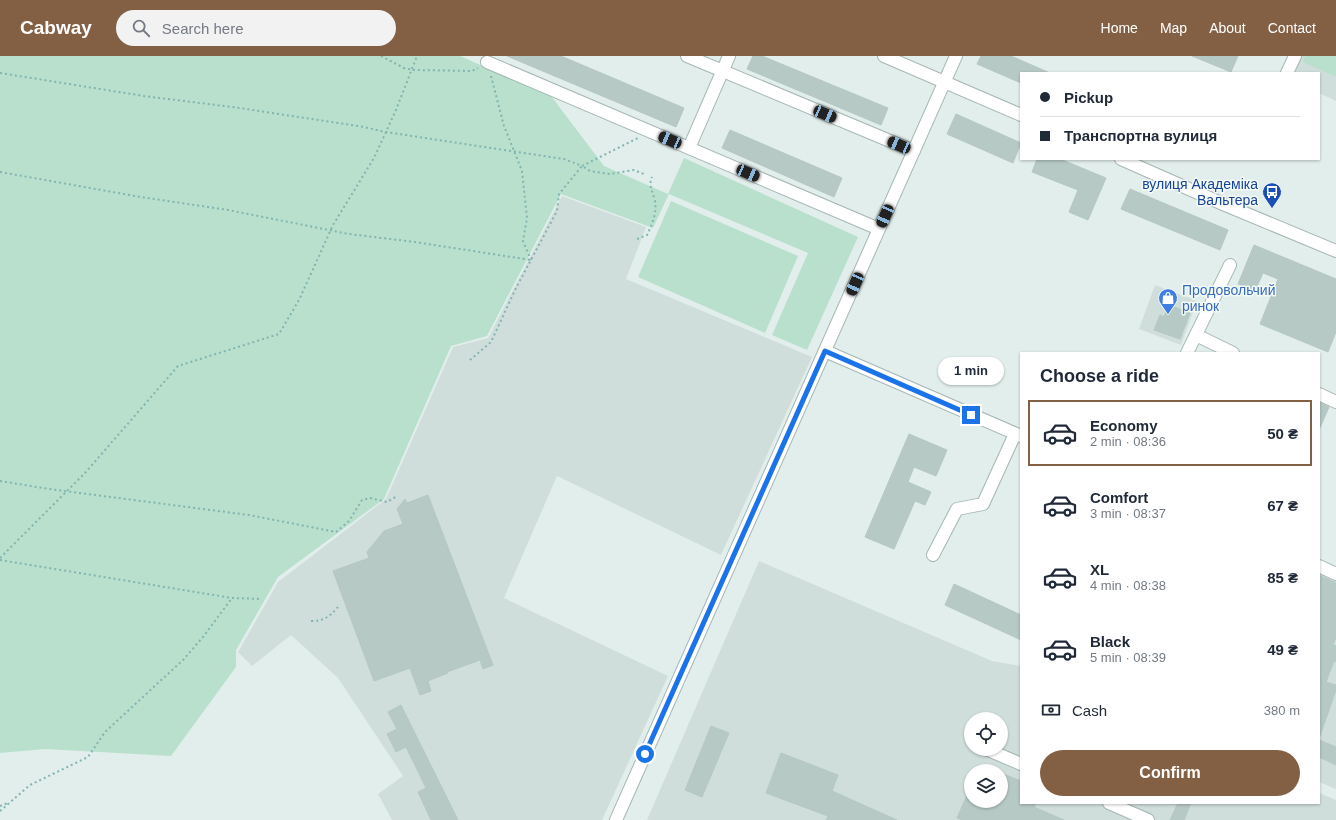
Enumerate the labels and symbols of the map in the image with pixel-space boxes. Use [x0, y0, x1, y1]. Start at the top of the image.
car [812, 104, 838, 124]
car [657, 130, 683, 150]
car [886, 135, 912, 155]
car [735, 163, 761, 183]
place label: вулиця Академіка Вальтера [1142, 176, 1258, 208]
bus stop icon: вулиця Академіка Вальтера [1261, 181, 1283, 209]
car [875, 203, 895, 229]
car [845, 271, 865, 297]
place label: Продовольчий ринок [1182, 282, 1276, 314]
shop icon: Продовольчий ринок [1157, 287, 1179, 315]
callout: 1 min [938, 357, 1004, 385]
route end [962, 406, 980, 424]
route start [636, 745, 654, 763]

